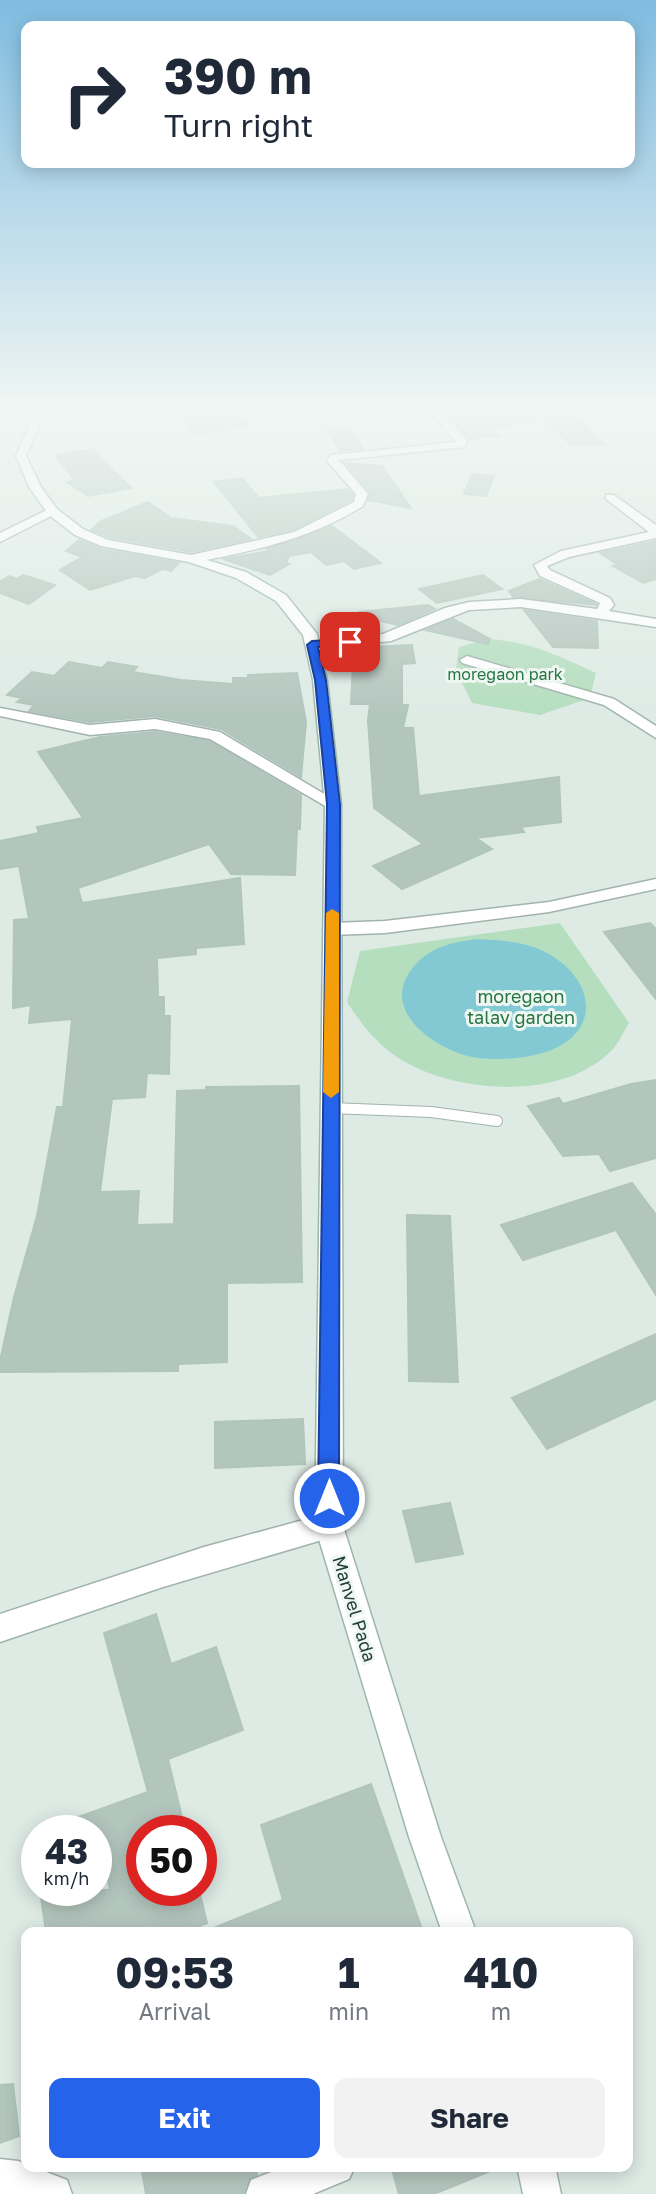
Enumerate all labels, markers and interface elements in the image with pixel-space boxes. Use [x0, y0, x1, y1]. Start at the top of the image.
text: 390 m [164, 46, 312, 105]
icon: right [49, 49, 140, 140]
text: Turn right [164, 106, 313, 144]
pin [320, 612, 380, 672]
icon: arrive [331, 623, 369, 661]
park label: moregaon park [447, 664, 563, 684]
park label: moregaon talav garden [467, 985, 575, 1028]
position arrow [292, 1461, 366, 1535]
street label: Manvel Pada [328, 1553, 382, 1664]
speed limit sign: 50 [126, 1815, 217, 1906]
text: 43 [45, 1830, 88, 1872]
text: km/h [44, 1867, 89, 1889]
text: 09:53 [115, 1947, 234, 1997]
text: 1 [338, 1947, 360, 1997]
text: 410 [463, 1947, 539, 1997]
text: Arrival [139, 1997, 211, 2025]
text: min [328, 1997, 369, 2025]
text: m [491, 1997, 511, 2025]
button: Exit [49, 2078, 320, 2158]
button: Share [334, 2078, 605, 2158]

